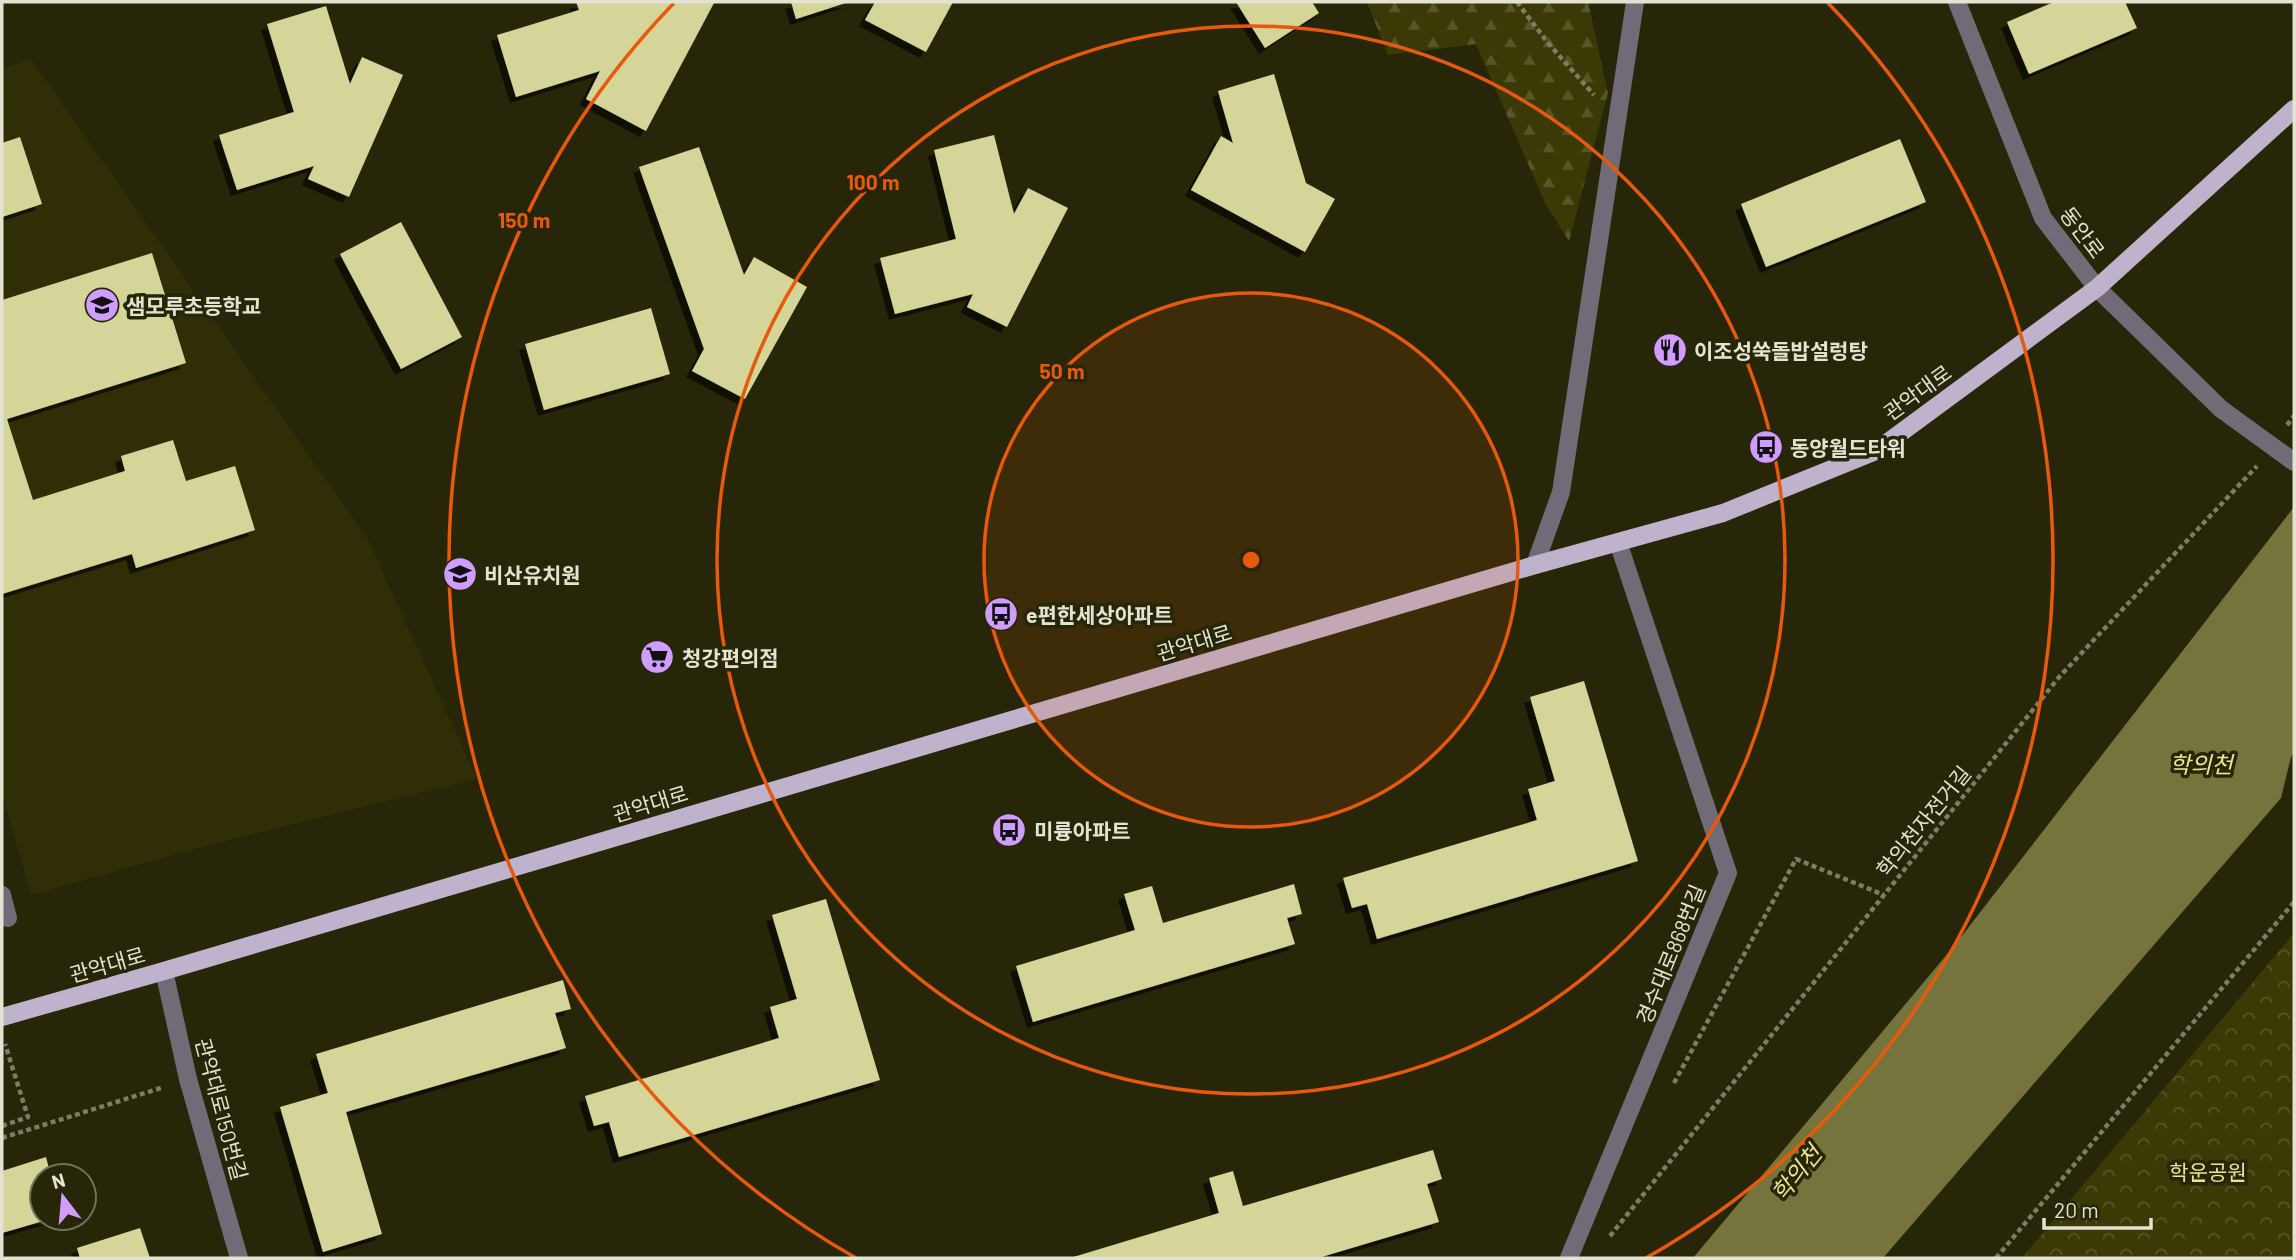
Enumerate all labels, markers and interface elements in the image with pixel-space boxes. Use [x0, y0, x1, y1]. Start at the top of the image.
text: 100 m [846, 169, 900, 194]
street label: 동안로 [2056, 201, 2110, 263]
text: 150 m [498, 207, 550, 232]
school or university icon: 샘모루초등학교 [83, 286, 121, 324]
place label: 샘모루초등학교 [126, 293, 261, 318]
restaurant icon: 이조성쑥돌밥설렁탕 [1651, 331, 1689, 369]
place label: 이조성쑥돌밥설렁탕 [1694, 338, 1868, 363]
text: 50 m [1039, 358, 1085, 383]
street label: 관악대로 [1878, 359, 1956, 425]
bus stop icon: 동양월드타워 [1747, 428, 1785, 466]
place label: 동양월드타워 [1790, 435, 1906, 460]
centre of rings [1239, 548, 1263, 572]
school or university icon: 비산유치원 [441, 555, 479, 593]
place label: 비산유치원 [484, 562, 581, 587]
bus stop icon: e편한세상아파트 [982, 595, 1020, 633]
place label: e편한세상아파트 [1026, 602, 1173, 627]
street label: 관악대로 [1153, 619, 1235, 665]
supermarket icon: 청강편의점 [638, 638, 676, 676]
place label: 청강편의점 [682, 645, 779, 670]
water label: 학의천 [2169, 750, 2236, 778]
street label: 학의천자전거길 [1871, 761, 1975, 881]
street label: 관악대로 [609, 780, 691, 826]
bus stop icon: 미륭아파트 [990, 811, 1028, 849]
place label: 미륭아파트 [1034, 818, 1131, 843]
street label: 경수대로868번길 [1631, 880, 1709, 1028]
street label: 관악대로 [66, 941, 148, 987]
street label: 관악대로150번길 [191, 1035, 253, 1183]
water label: 학의천 [1765, 1137, 1829, 1206]
park label: 학운공원 [2169, 1159, 2247, 1184]
north arrow [28, 1162, 98, 1232]
text: N [49, 1167, 67, 1193]
scale bar [2044, 1186, 2151, 1230]
text: 20 m [2054, 1197, 2099, 1222]

